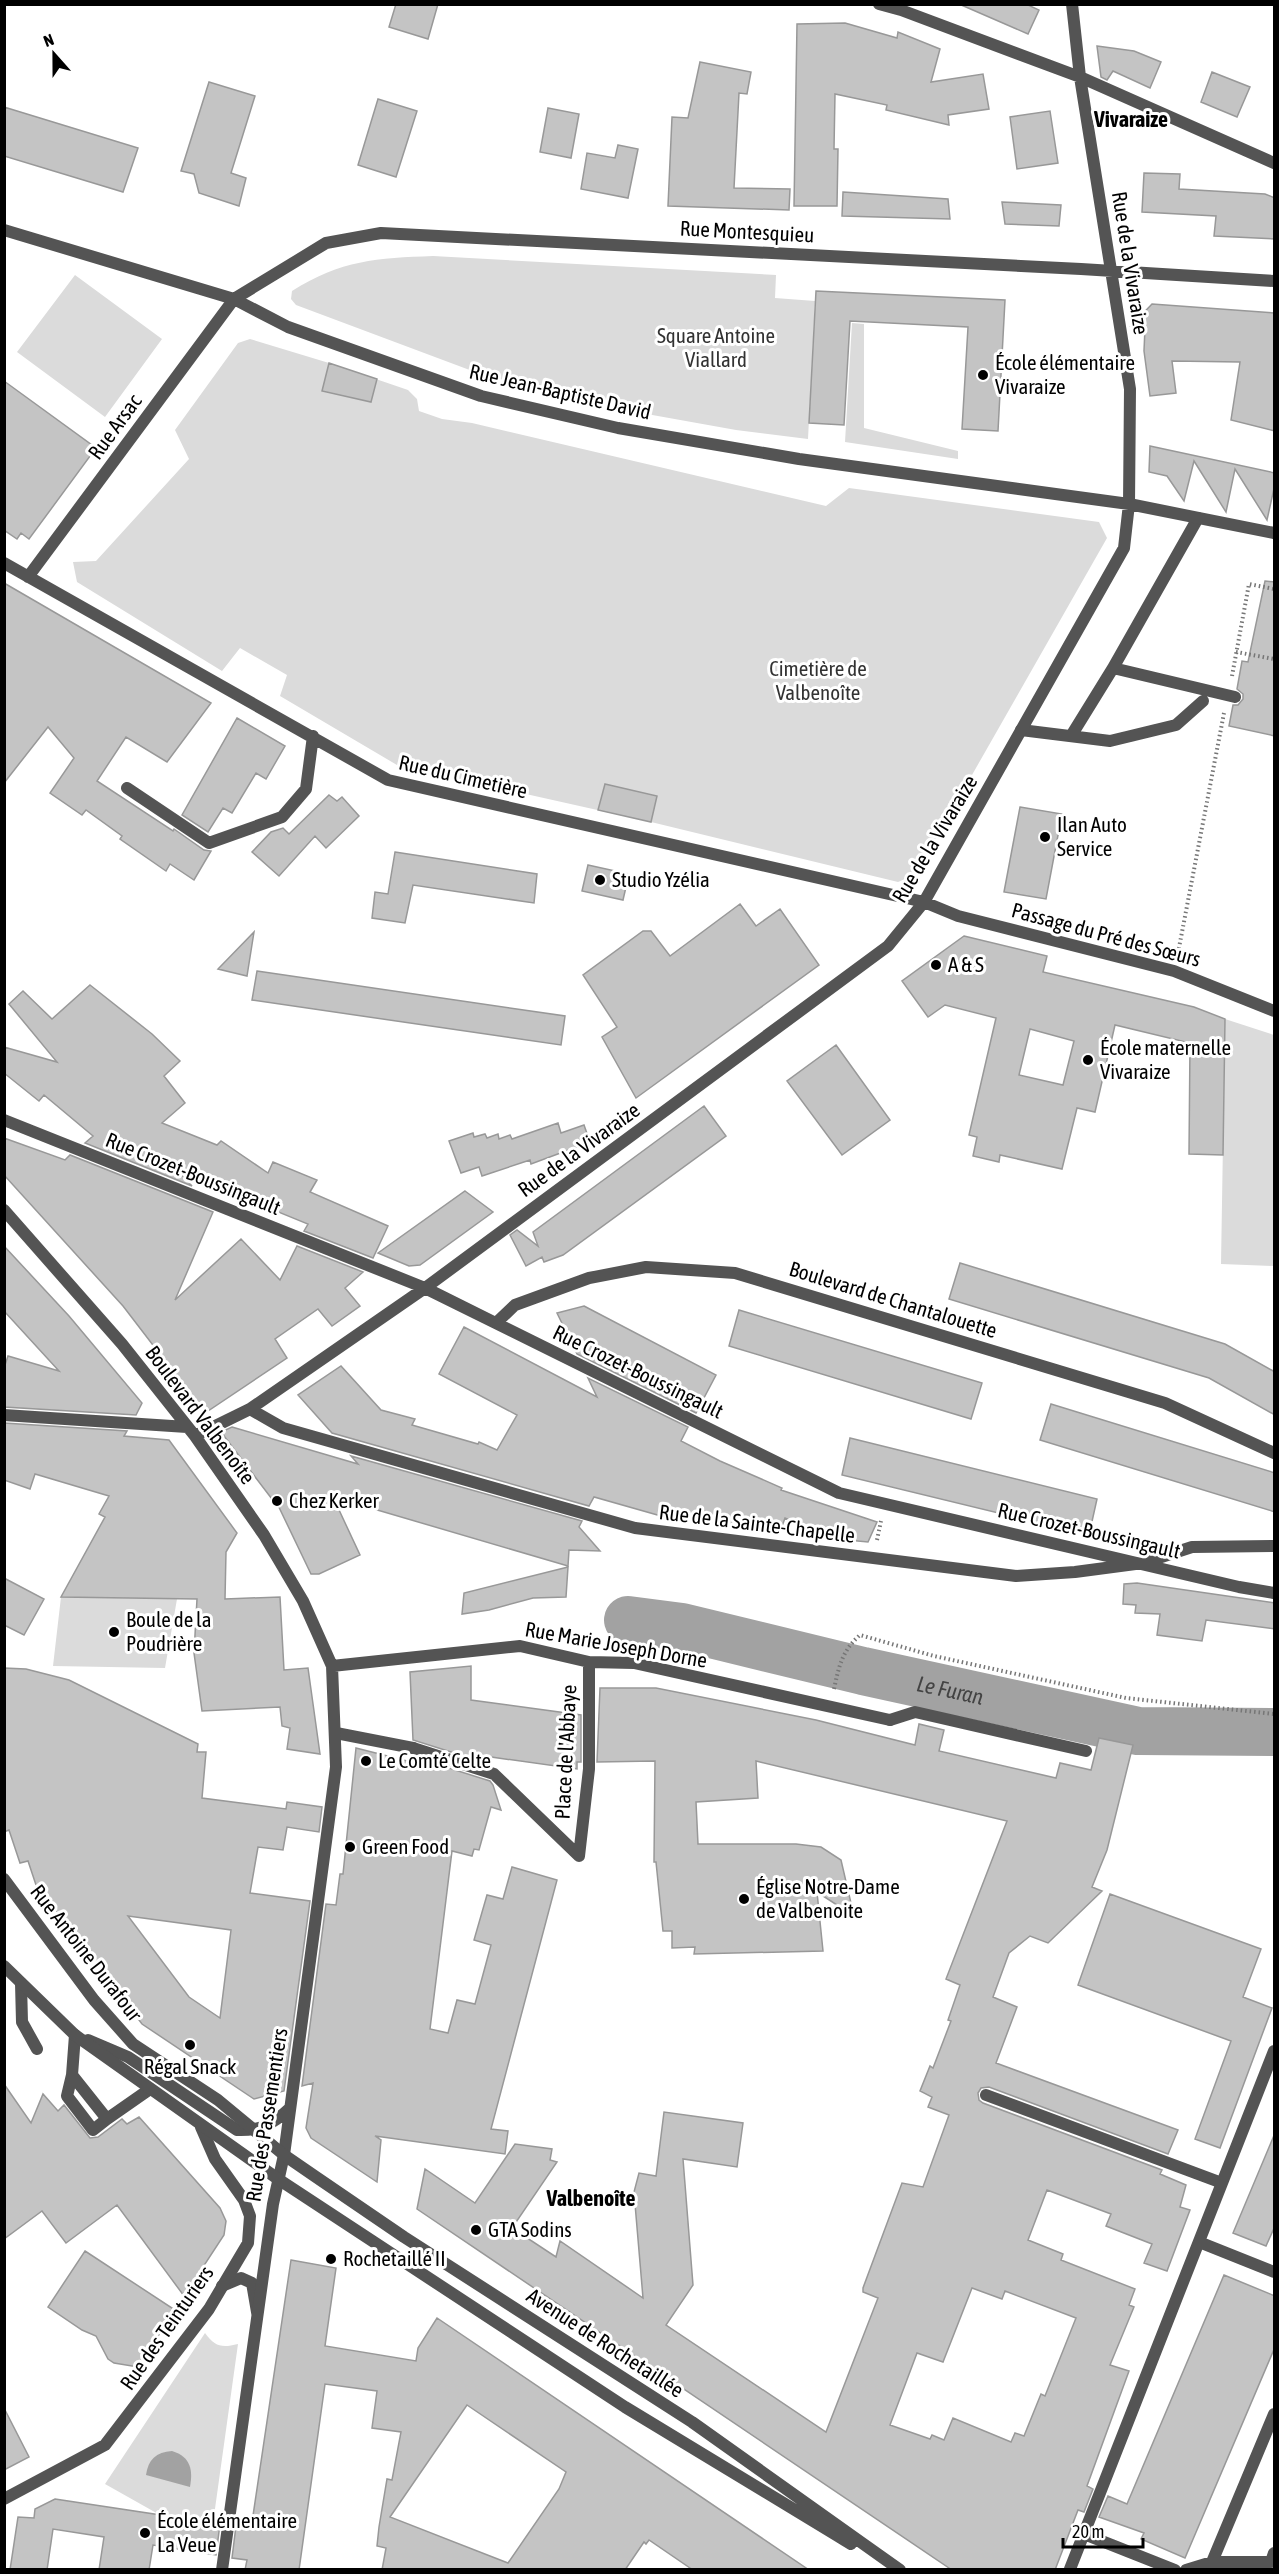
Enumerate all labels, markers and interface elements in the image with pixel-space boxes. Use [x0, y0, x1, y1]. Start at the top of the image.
north arrow [24, 24, 84, 84]
text: N [41, 30, 56, 50]
district label: Vivaraize [1093, 106, 1168, 132]
street label: Rue de la Vivaraize [1108, 190, 1154, 336]
street label: Rue Montesquieu [679, 215, 815, 247]
park label: Square Antoine Viallard [657, 323, 775, 371]
place label: École élémentaire Vivaraize [995, 350, 1135, 398]
street label: Rue Jean-Baptiste David [467, 358, 653, 424]
marker: École élémentaire Vivaraize [976, 368, 990, 382]
street label: Rue Arsac [83, 389, 146, 464]
park label: Cimetière de Valbenoîte [769, 656, 867, 704]
street label: Rue du Cimetière [397, 750, 530, 802]
street label: Rue de la Vivaraize [887, 770, 982, 906]
place label: Ilan Auto Service [1057, 812, 1127, 860]
marker: Ilan Auto Service [1038, 830, 1052, 844]
place label: Studio Yzélia [612, 867, 710, 891]
marker: Studio Yzélia [593, 873, 607, 887]
street label: Passage du Pré des Sœurs [1009, 897, 1203, 971]
place label: A & S [948, 952, 984, 976]
marker: A & S [929, 958, 943, 972]
place label: École maternelle Vivaraize [1100, 1035, 1231, 1083]
marker: École maternelle Vivaraize [1081, 1053, 1095, 1067]
street label: Rue de la Vivaraize [513, 1097, 644, 1201]
street label: Rue Crozet-Boussingault [102, 1127, 284, 1219]
street label: Boulevard de Chantalouette [787, 1256, 1000, 1342]
street label: Rue Crozet-Boussingault [549, 1319, 728, 1423]
street label: Boulevard Valbenoîte [141, 1341, 261, 1488]
place label: Chez Kerker [289, 1488, 380, 1512]
marker: Chez Kerker [270, 1494, 284, 1508]
street label: Rue Crozet-Boussingault [996, 1497, 1183, 1563]
street label: Rue de la Sainte-Chapelle [658, 1499, 856, 1547]
place label: Boule de la Poudrière [126, 1607, 211, 1655]
street label: Rue Marie Joseph Dorne [523, 1616, 709, 1672]
marker: Boule de la Poudrière [107, 1625, 121, 1639]
water label: Le Furan [914, 1670, 986, 1710]
street label: Place de l'Abbaye [549, 1684, 581, 1820]
place label: Le Comté Celte [378, 1748, 491, 1772]
marker: Le Comté Celte [359, 1754, 373, 1768]
place label: Green Food [362, 1834, 449, 1858]
marker: Green Food [343, 1840, 357, 1854]
place label: Église Notre-Dame de Valbenoite [756, 1874, 900, 1922]
street label: Rue Antoine Durafour [26, 1880, 148, 2026]
marker: Église Notre-Dame de Valbenoite [737, 1892, 751, 1906]
street label: Rue des Passementiers [240, 2026, 292, 2203]
marker: Régal Snack [183, 2038, 197, 2052]
place label: Régal Snack [144, 2054, 236, 2078]
district label: Valbenoîte [546, 2185, 635, 2211]
place label: GTA Sodins [488, 2217, 572, 2241]
marker: GTA Sodins [469, 2223, 483, 2237]
place label: Rochetaillé II [343, 2246, 446, 2270]
marker: Rochetaillé II [324, 2252, 338, 2266]
street label: Rue des Teinturiers [115, 2261, 218, 2394]
street label: Avenue de Rochetaillée [523, 2283, 688, 2402]
place label: École élémentaire La Veue [157, 2508, 297, 2556]
scale bar [1063, 2511, 1142, 2549]
text: 20 m [1072, 2521, 1104, 2542]
marker: École élémentaire La Veue [138, 2526, 152, 2540]

